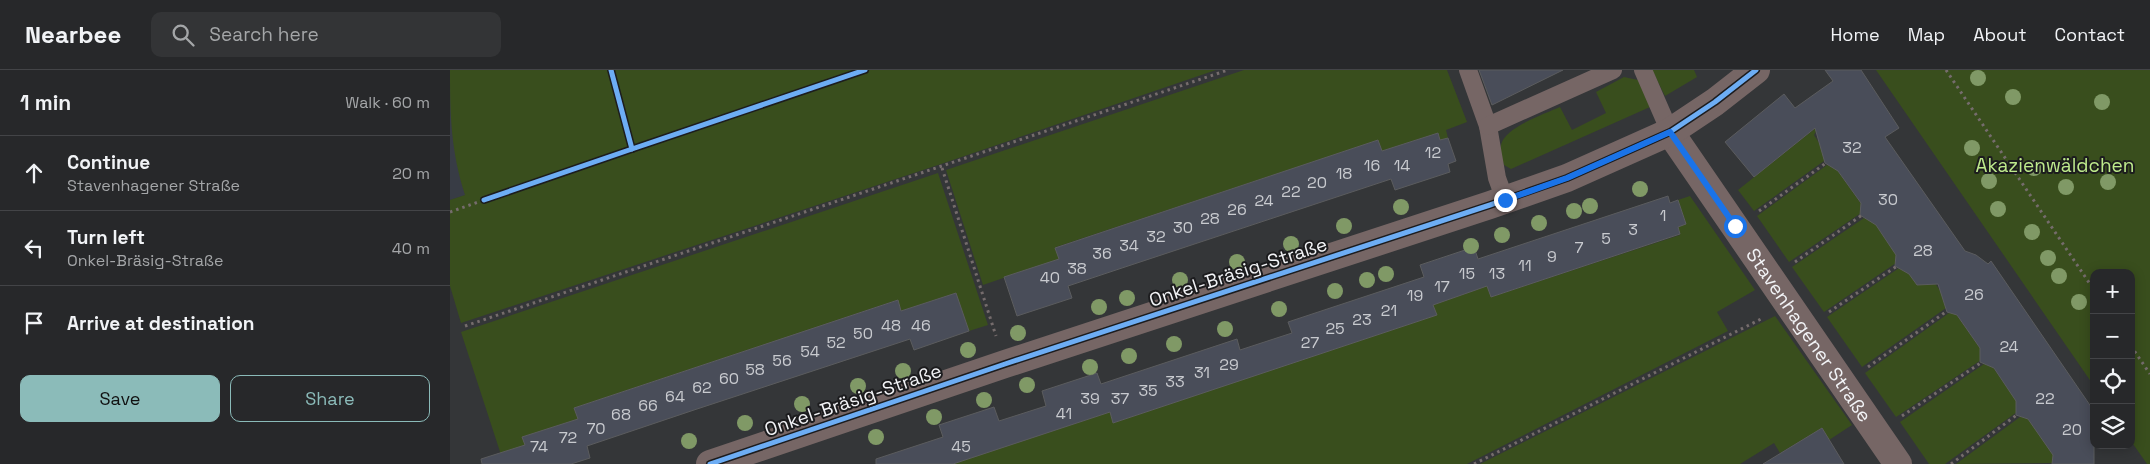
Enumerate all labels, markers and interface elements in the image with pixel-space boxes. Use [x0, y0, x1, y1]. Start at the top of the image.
search box [151, 12, 501, 57]
text: Nearbee [25, 19, 121, 50]
icon: search [169, 21, 197, 49]
text: Search here [209, 22, 319, 47]
text: Home [1831, 23, 1880, 46]
text: Map [1908, 23, 1945, 46]
text: About [1973, 23, 2027, 46]
text: Contact [2055, 23, 2125, 46]
text: 1 min [20, 89, 71, 116]
text: Walk · 60 m [345, 92, 430, 113]
house number: 32 [1842, 137, 1862, 158]
house number: 12 [1425, 142, 1441, 163]
text: Continue [67, 150, 150, 175]
park label: Akazienwäldchen [1975, 153, 2135, 178]
house number: 16 [1364, 155, 1380, 176]
house number: 14 [1394, 155, 1410, 176]
icon: ahead [20, 159, 48, 187]
text: 20 m [392, 163, 430, 184]
house number: 18 [1336, 163, 1352, 184]
house number: 20 [1307, 172, 1327, 193]
text: Stavenhagener Straße [67, 175, 240, 196]
house number: 22 [1281, 181, 1301, 202]
route end [1494, 189, 1517, 212]
house number: 30 [1878, 189, 1898, 210]
house number: 24 [1254, 190, 1274, 211]
house number: 26 [1227, 199, 1247, 220]
house number: 1 [1660, 205, 1666, 226]
house number: 28 [1200, 208, 1220, 229]
route start [1724, 215, 1747, 238]
house number: 30 [1173, 217, 1193, 238]
house number: 3 [1628, 219, 1638, 240]
text: Turn left [67, 225, 145, 250]
house number: 32 [1146, 226, 1166, 247]
house number: 5 [1601, 228, 1611, 249]
street label: Onkel-Bräsig-Straße [1146, 231, 1330, 313]
icon: left [20, 234, 48, 262]
house number: 34 [1119, 235, 1139, 256]
house number: 7 [1574, 237, 1584, 258]
text: 40 m [392, 238, 430, 259]
house number: 28 [1913, 240, 1933, 261]
house number: 36 [1092, 243, 1112, 264]
street label: Stavenhagener Straße [1741, 243, 1878, 427]
house number: 9 [1547, 246, 1557, 267]
text: Onkel-Bräsig-Straße [67, 250, 223, 271]
house number: 11 [1518, 255, 1532, 276]
house number: 38 [1067, 258, 1087, 279]
house number: 15 [1459, 263, 1475, 284]
house number: 13 [1489, 263, 1505, 284]
house number: 40 [1040, 267, 1060, 288]
map controls [2090, 269, 2135, 449]
button: + [2090, 269, 2135, 314]
house number: 17 [1434, 276, 1450, 297]
house number: 26 [1964, 284, 1984, 305]
house number: 19 [1407, 285, 1423, 306]
house number: 21 [1381, 300, 1397, 321]
icon: arrive [20, 309, 48, 337]
house number: 23 [1352, 309, 1372, 330]
text: Arrive at destination [67, 311, 255, 336]
button: − [2090, 314, 2135, 359]
house number: 48 [881, 315, 901, 336]
house number: 46 [911, 315, 931, 336]
house number: 25 [1325, 318, 1345, 339]
house number: 50 [853, 323, 873, 344]
house number: 52 [826, 332, 846, 353]
house number: 27 [1301, 332, 1319, 353]
house number: 24 [1999, 336, 2019, 357]
house number: 54 [800, 341, 820, 362]
house number: 56 [772, 350, 792, 371]
house number: 29 [1219, 354, 1239, 375]
street label: Onkel-Bräsig-Straße [761, 358, 945, 442]
house number: 58 [745, 359, 765, 380]
button: locate [2090, 359, 2135, 404]
house number: 31 [1194, 362, 1210, 383]
house number: 60 [719, 368, 739, 389]
house number: 33 [1165, 371, 1185, 392]
button: Save [20, 375, 220, 422]
button: Share [230, 375, 430, 422]
house number: 62 [692, 377, 712, 398]
house number: 35 [1138, 380, 1158, 401]
house number: 64 [665, 386, 685, 407]
house number: 39 [1080, 388, 1100, 409]
house number: 37 [1111, 388, 1129, 409]
house number: 22 [2035, 388, 2055, 409]
house number: 66 [638, 395, 658, 416]
house number: 41 [1056, 403, 1072, 424]
house number: 68 [611, 404, 631, 425]
button: layers [2090, 404, 2135, 449]
house number: 70 [586, 418, 606, 439]
house number: 20 [2062, 419, 2082, 440]
house number: 72 [559, 427, 577, 448]
house number: 74 [530, 436, 548, 457]
house number: 45 [951, 436, 971, 457]

